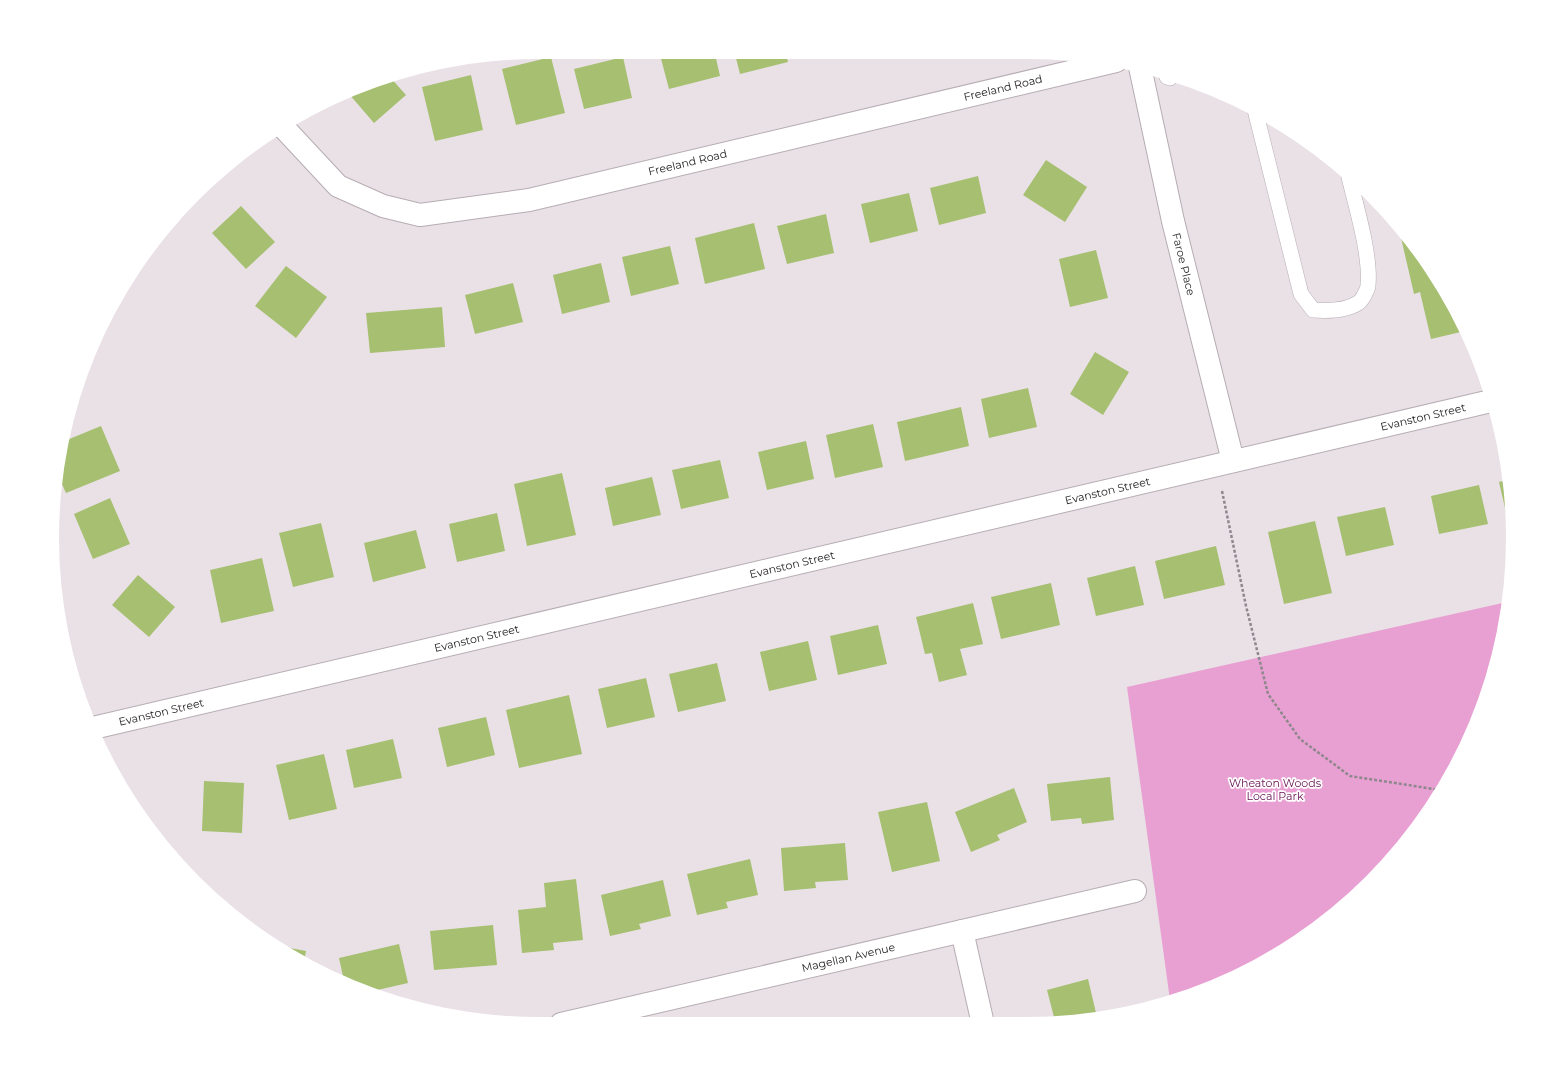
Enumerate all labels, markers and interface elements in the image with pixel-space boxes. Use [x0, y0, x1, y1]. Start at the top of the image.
street label: Freeland Road [962, 72, 1044, 104]
street label: Freeland Road [647, 146, 728, 179]
street label: Faroe Place [1169, 231, 1198, 297]
street label: Evanston Street [1379, 400, 1468, 434]
street label: Evanston Street [1064, 474, 1152, 507]
street label: Evanston Street [748, 548, 837, 581]
street label: Evanston Street [433, 621, 521, 655]
street label: Evanston Street [117, 695, 206, 729]
park label: Wheaton Woods Local Park [1229, 776, 1322, 803]
street label: Magellan Avenue [800, 940, 897, 975]

